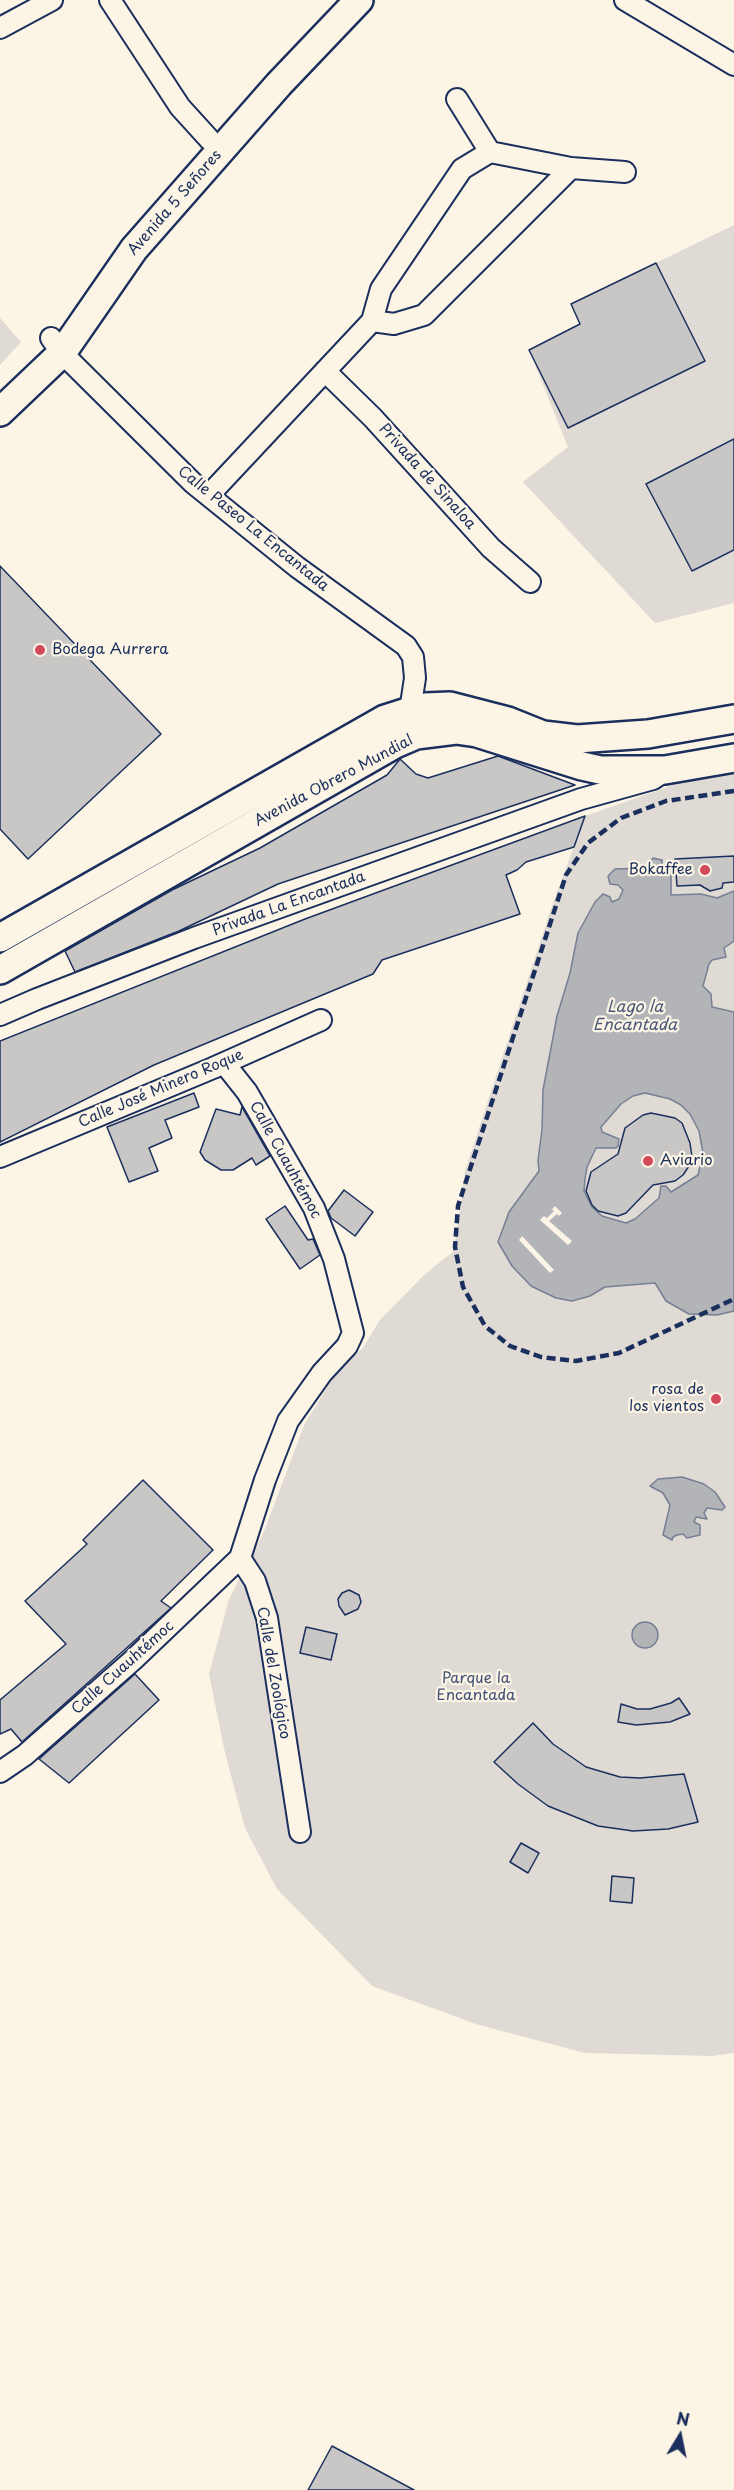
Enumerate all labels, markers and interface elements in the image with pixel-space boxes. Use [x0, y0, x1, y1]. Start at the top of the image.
street label: Avenida 5 Señores [124, 147, 226, 259]
street label: Privada de Sinaloa [375, 420, 479, 534]
street label: Calle Paseo La Encantada [174, 463, 332, 595]
place label: Bodega Aurrera [52, 641, 168, 659]
marker: Bodega Aurrera [33, 643, 47, 657]
street label: Avenida Obrero Mundial [252, 732, 416, 830]
place label: Bokaffee [629, 861, 693, 879]
marker: Bokaffee [698, 863, 712, 877]
street label: Privada La Encantada [210, 868, 368, 940]
water label: Lago la Encantada [593, 998, 677, 1036]
street label: Calle José Minero Roque [76, 1046, 246, 1132]
street label: Calle Cuauhtémoc [245, 1098, 325, 1222]
place label: Aviario [660, 1152, 713, 1170]
marker: Aviario [641, 1154, 655, 1168]
place label: rosa de los vientos [629, 1381, 704, 1416]
marker: rosa de los vientos [709, 1392, 723, 1406]
street label: Calle del Zoológico [252, 1605, 294, 1741]
street label: Calle Cuauhtémoc [68, 1617, 178, 1719]
park label: Parque la Encantada [437, 1670, 515, 1705]
text: N [675, 2405, 691, 2431]
north arrow [650, 2406, 710, 2466]

